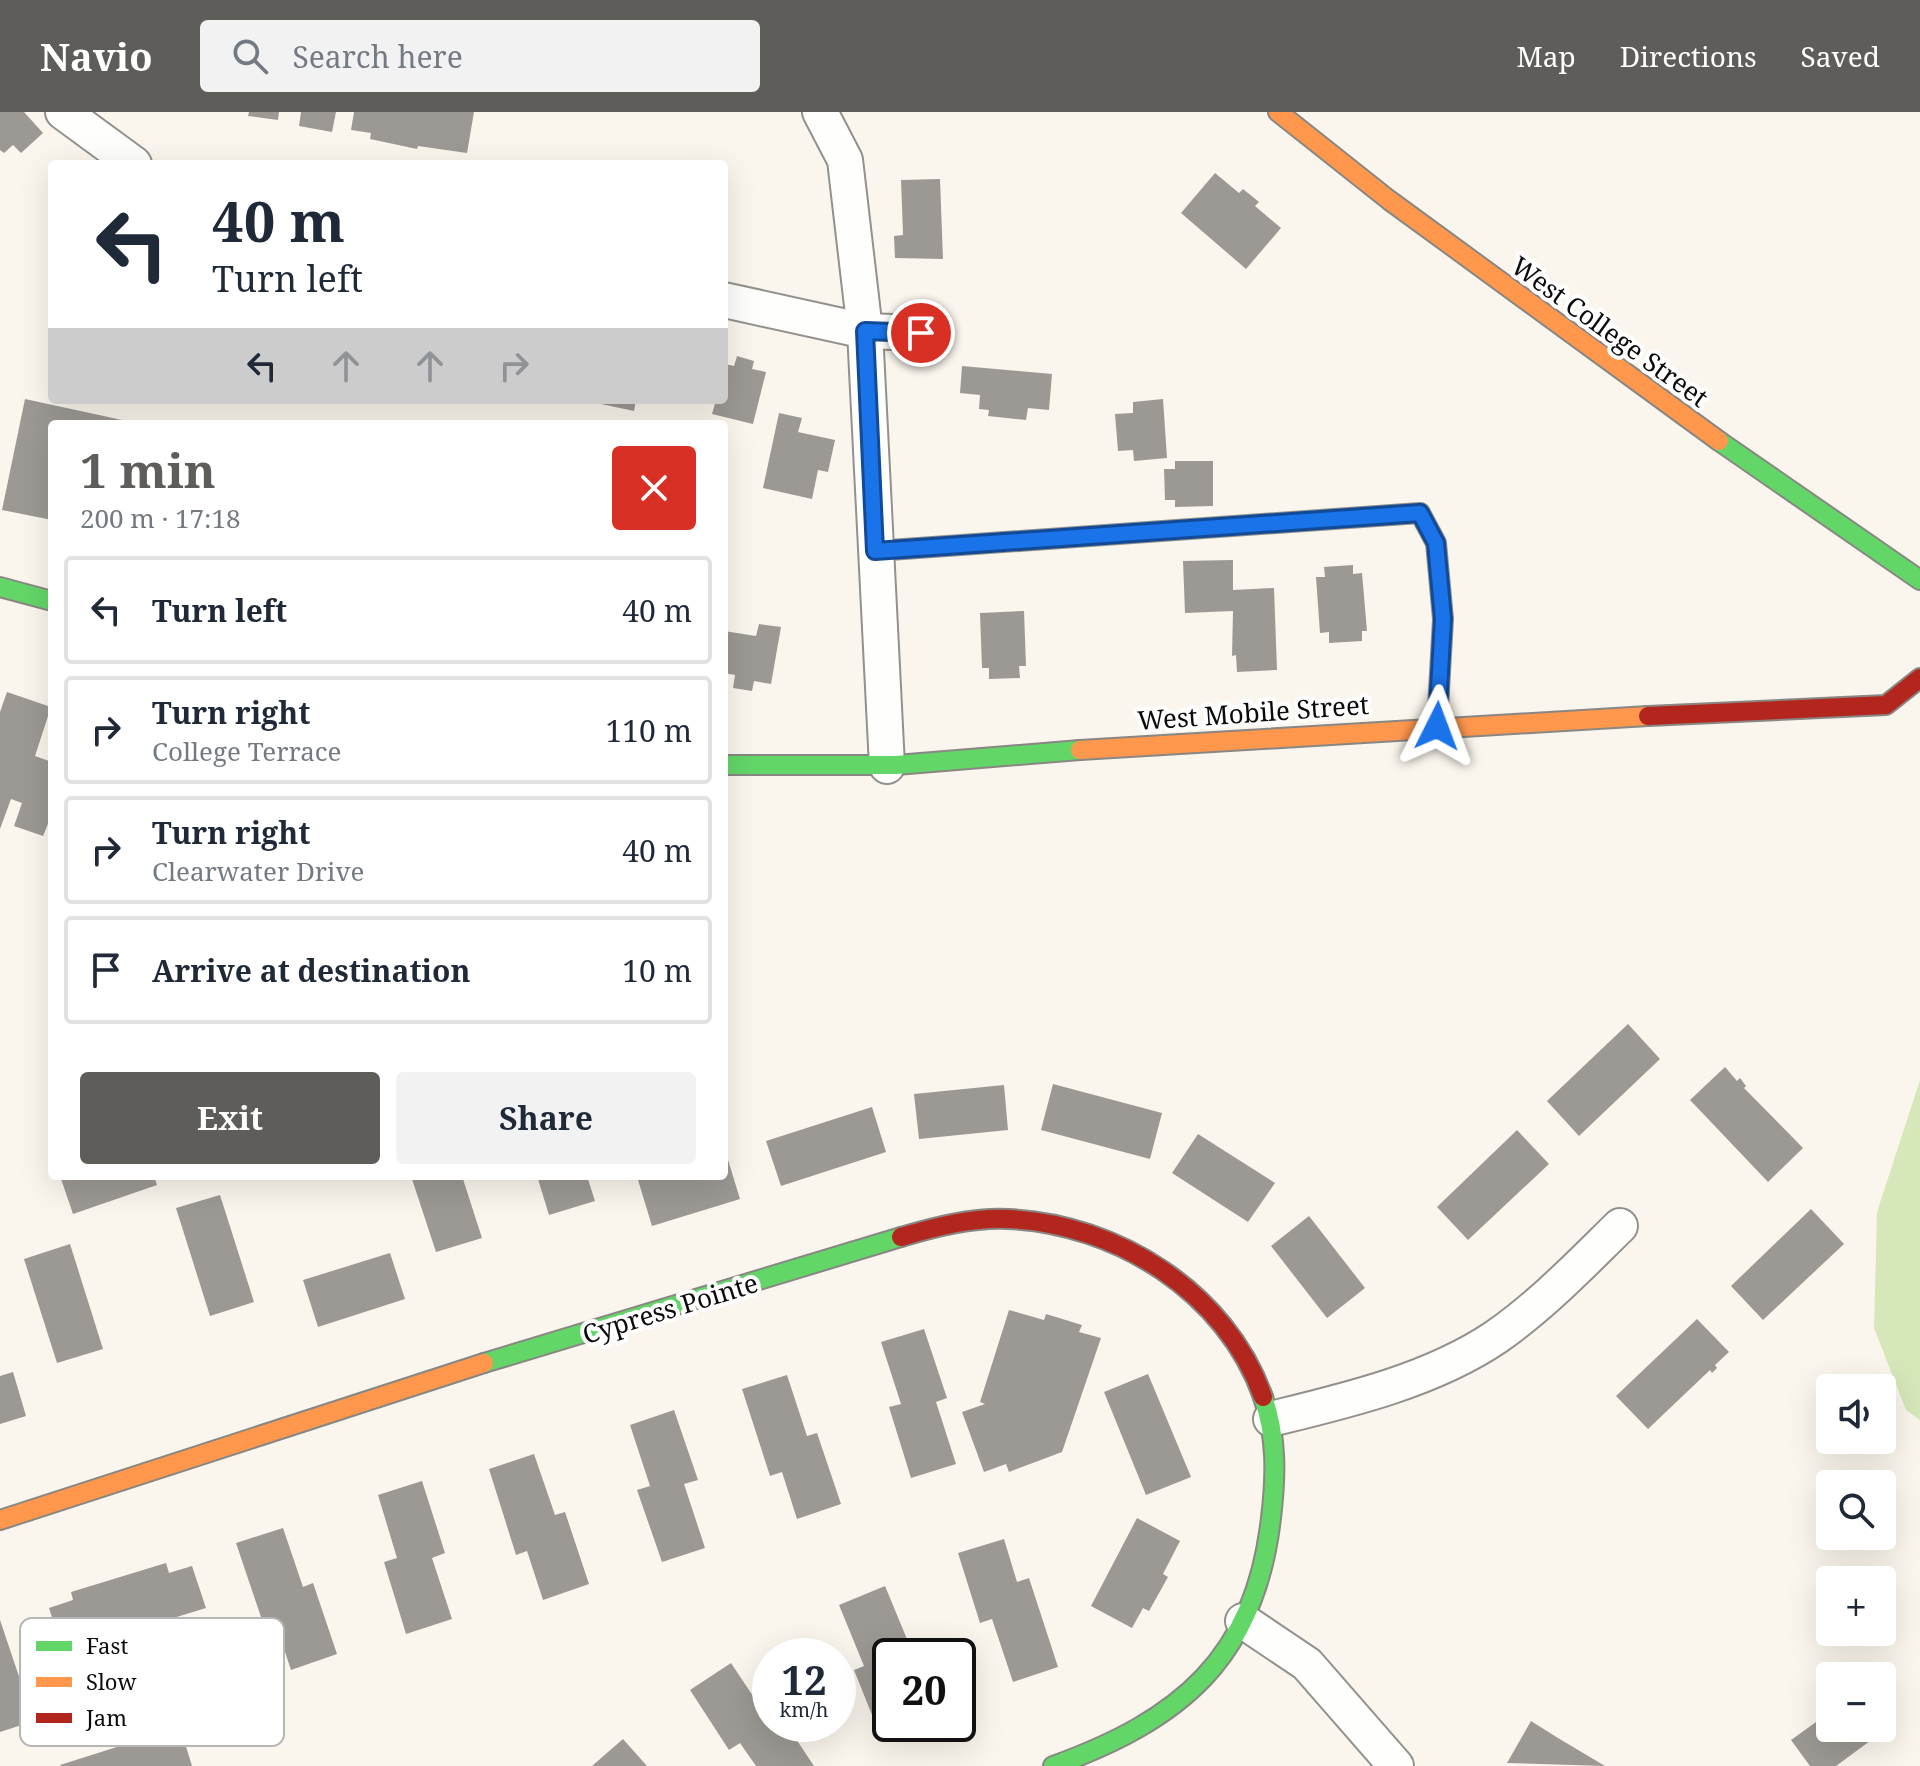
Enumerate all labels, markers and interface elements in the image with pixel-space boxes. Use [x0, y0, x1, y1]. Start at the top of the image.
search box [200, 20, 760, 92]
text: Navio [40, 30, 152, 82]
icon: search [228, 34, 272, 78]
text: Search here [292, 36, 463, 77]
text: Map [1516, 37, 1576, 75]
text: Directions [1620, 37, 1757, 75]
text: Saved [1801, 37, 1880, 75]
text: 40 m [212, 182, 345, 258]
icon: left [80, 192, 184, 296]
street label: West College Street [1504, 247, 1716, 415]
text: Turn left [212, 254, 363, 303]
pin [887, 299, 955, 367]
icon: arrive [899, 311, 943, 355]
icon: left [240, 344, 284, 388]
icon: ahead [324, 344, 368, 388]
icon: ahead [408, 344, 452, 388]
icon: right [492, 344, 536, 388]
text: 1 min [80, 437, 216, 502]
button: close [612, 446, 696, 530]
text: 200 m · 17:18 [80, 500, 241, 536]
icon: left [84, 588, 128, 632]
text: Turn left [152, 590, 287, 631]
text: 40 m [622, 590, 692, 631]
position arrow [1395, 684, 1479, 768]
street label: West Mobile Street [1136, 686, 1370, 738]
text: Turn right [152, 692, 310, 733]
icon: right [84, 708, 128, 752]
text: 110 m [606, 710, 692, 751]
text: College Terrace [152, 733, 342, 769]
text: Turn right [152, 812, 310, 853]
icon: right [84, 828, 128, 872]
text: 40 m [622, 830, 692, 871]
text: Clearwater Drive [152, 853, 364, 889]
icon: arrive [84, 948, 128, 992]
text: Arrive at destination [152, 950, 471, 991]
text: 10 m [622, 950, 692, 991]
button: Exit [80, 1072, 380, 1164]
button: Share [396, 1072, 696, 1164]
street label: Cypress Pointe [578, 1264, 762, 1352]
map controls [1816, 1374, 1896, 1742]
button: sound [1816, 1374, 1896, 1454]
button: search [1816, 1470, 1896, 1550]
button: + [1816, 1566, 1896, 1646]
legend [20, 1618, 284, 1746]
text: Fast [86, 1630, 128, 1660]
speed limit sign: 20 [872, 1638, 976, 1742]
text: 12 [781, 1652, 827, 1707]
button: − [1816, 1662, 1896, 1742]
text: Slow [86, 1666, 136, 1696]
text: km/h [779, 1696, 829, 1723]
text: Jam [85, 1702, 127, 1732]

